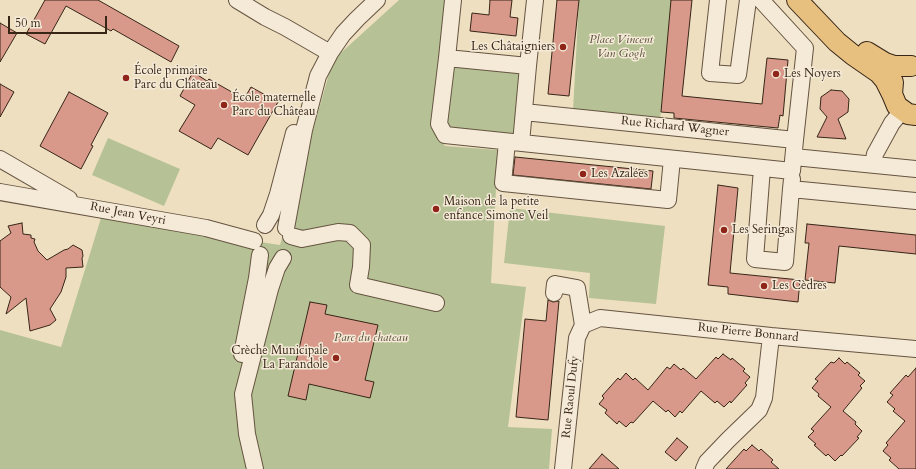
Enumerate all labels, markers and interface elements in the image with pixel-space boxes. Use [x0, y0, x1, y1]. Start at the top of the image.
scale bar [10, 8, 109, 34]
text: 50 m [15, 15, 41, 31]
park label: Place Vincent Van Gogh [589, 33, 653, 61]
place label: Les Châtaigniers [471, 40, 555, 54]
marker: Les Châtaigniers [558, 42, 568, 52]
place label: École primaire Parc du Château [134, 64, 218, 92]
place label: Les Noyers [784, 67, 841, 81]
marker: Les Noyers [771, 69, 781, 79]
marker: École primaire Parc du Château [121, 73, 131, 83]
place label: École maternelle Parc du Château [232, 91, 316, 119]
marker: École maternelle Parc du Château [219, 100, 229, 110]
street label: Rue Richard Wagner [620, 114, 730, 140]
place label: Les Azalées [591, 167, 648, 181]
marker: Les Azalées [578, 169, 588, 179]
place label: Maison de la petite enfance Simone Veil [444, 195, 548, 223]
street label: Rue Jean Veyri [89, 200, 167, 228]
marker: Maison de la petite enfance Simone Veil [431, 204, 441, 214]
place label: Les Seringas [732, 223, 794, 237]
marker: Les Seringas [719, 225, 729, 235]
place label: Les Cèdres [772, 279, 827, 293]
marker: Les Cèdres [759, 281, 769, 291]
street label: Rue Pierre Bonnard [697, 321, 799, 345]
park label: Parc du chateau [334, 331, 408, 345]
place label: Crèche Municipale La Farandole [231, 344, 328, 372]
marker: Crèche Municipale La Farandole [331, 353, 341, 363]
street label: Rue Raoul Dufy [560, 355, 582, 439]

